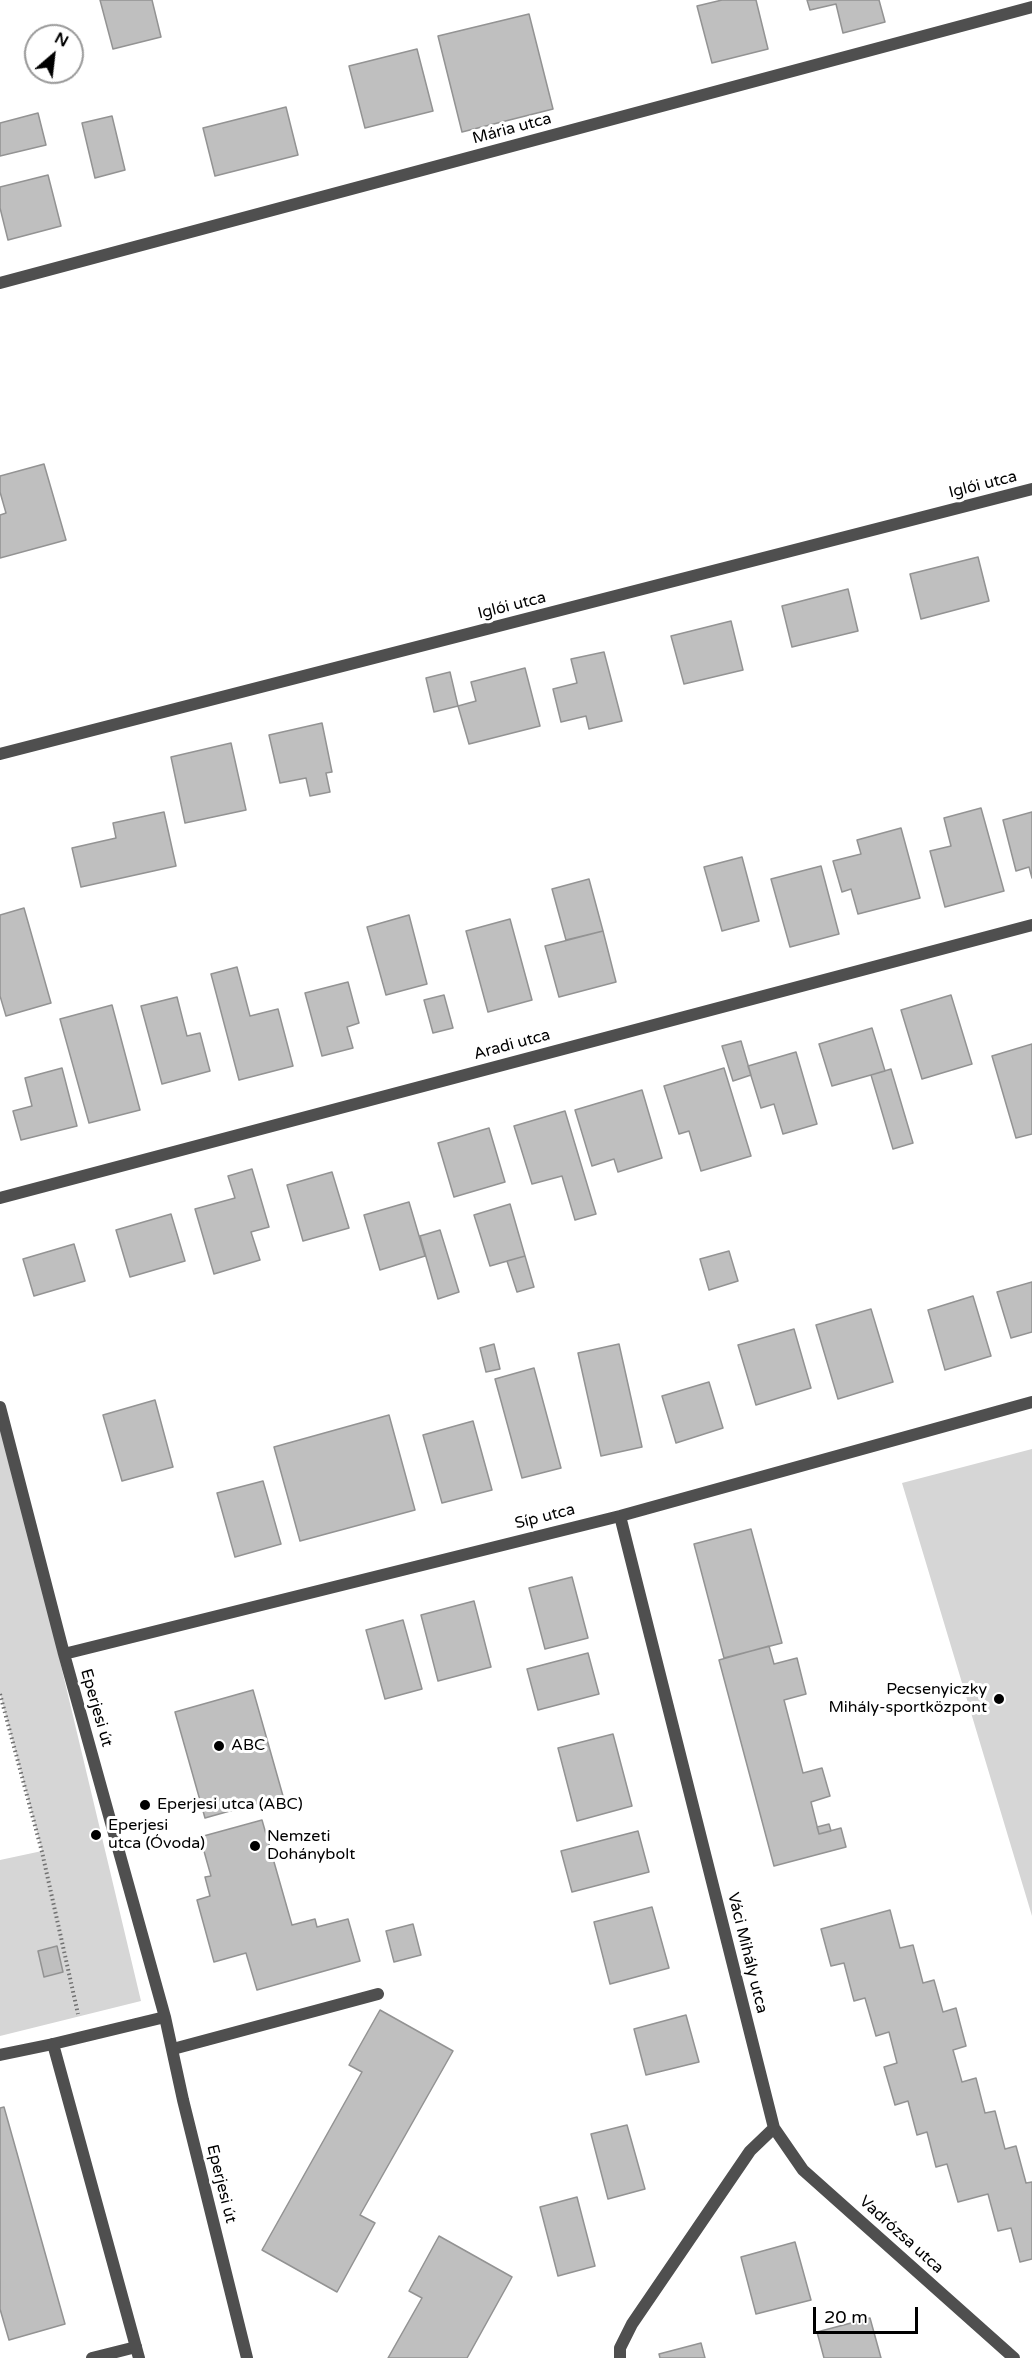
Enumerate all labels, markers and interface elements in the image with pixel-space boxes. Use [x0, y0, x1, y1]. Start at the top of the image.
north arrow [24, 24, 84, 84]
text: N [51, 28, 72, 52]
street label: Mária utca [470, 109, 554, 149]
street label: Iglói utca [947, 467, 1019, 503]
street label: Iglói utca [476, 588, 548, 624]
street label: Aradi utca [472, 1026, 552, 1064]
street label: Síp utca [513, 1500, 577, 1534]
street label: Eperjesi út [76, 1667, 116, 1749]
place label: Pecsenyiczky Mihály-sportközpont [829, 1680, 987, 1718]
marker: Pecsenyiczky Mihály-sportközpont [992, 1692, 1006, 1706]
place label: ABC [231, 1736, 265, 1756]
marker: ABC [212, 1739, 226, 1753]
place label: Eperjesi utca (ABC) [157, 1795, 303, 1815]
marker: Eperjesi utca (ABC) [138, 1798, 152, 1812]
place label: Eperjesi utca (Óvoda) [108, 1816, 205, 1854]
place label: Nemzeti Dohánybolt [267, 1827, 355, 1865]
marker: Eperjesi utca (Óvoda) [89, 1828, 103, 1842]
marker: Nemzeti Dohánybolt [248, 1839, 262, 1853]
street label: Váci Mihály utca [723, 1891, 771, 2015]
street label: Eperjesi út [202, 2143, 240, 2225]
street label: Vadrózsa utca [855, 2192, 947, 2278]
scale bar [816, 2295, 921, 2333]
text: 20 m [824, 2306, 868, 2328]

